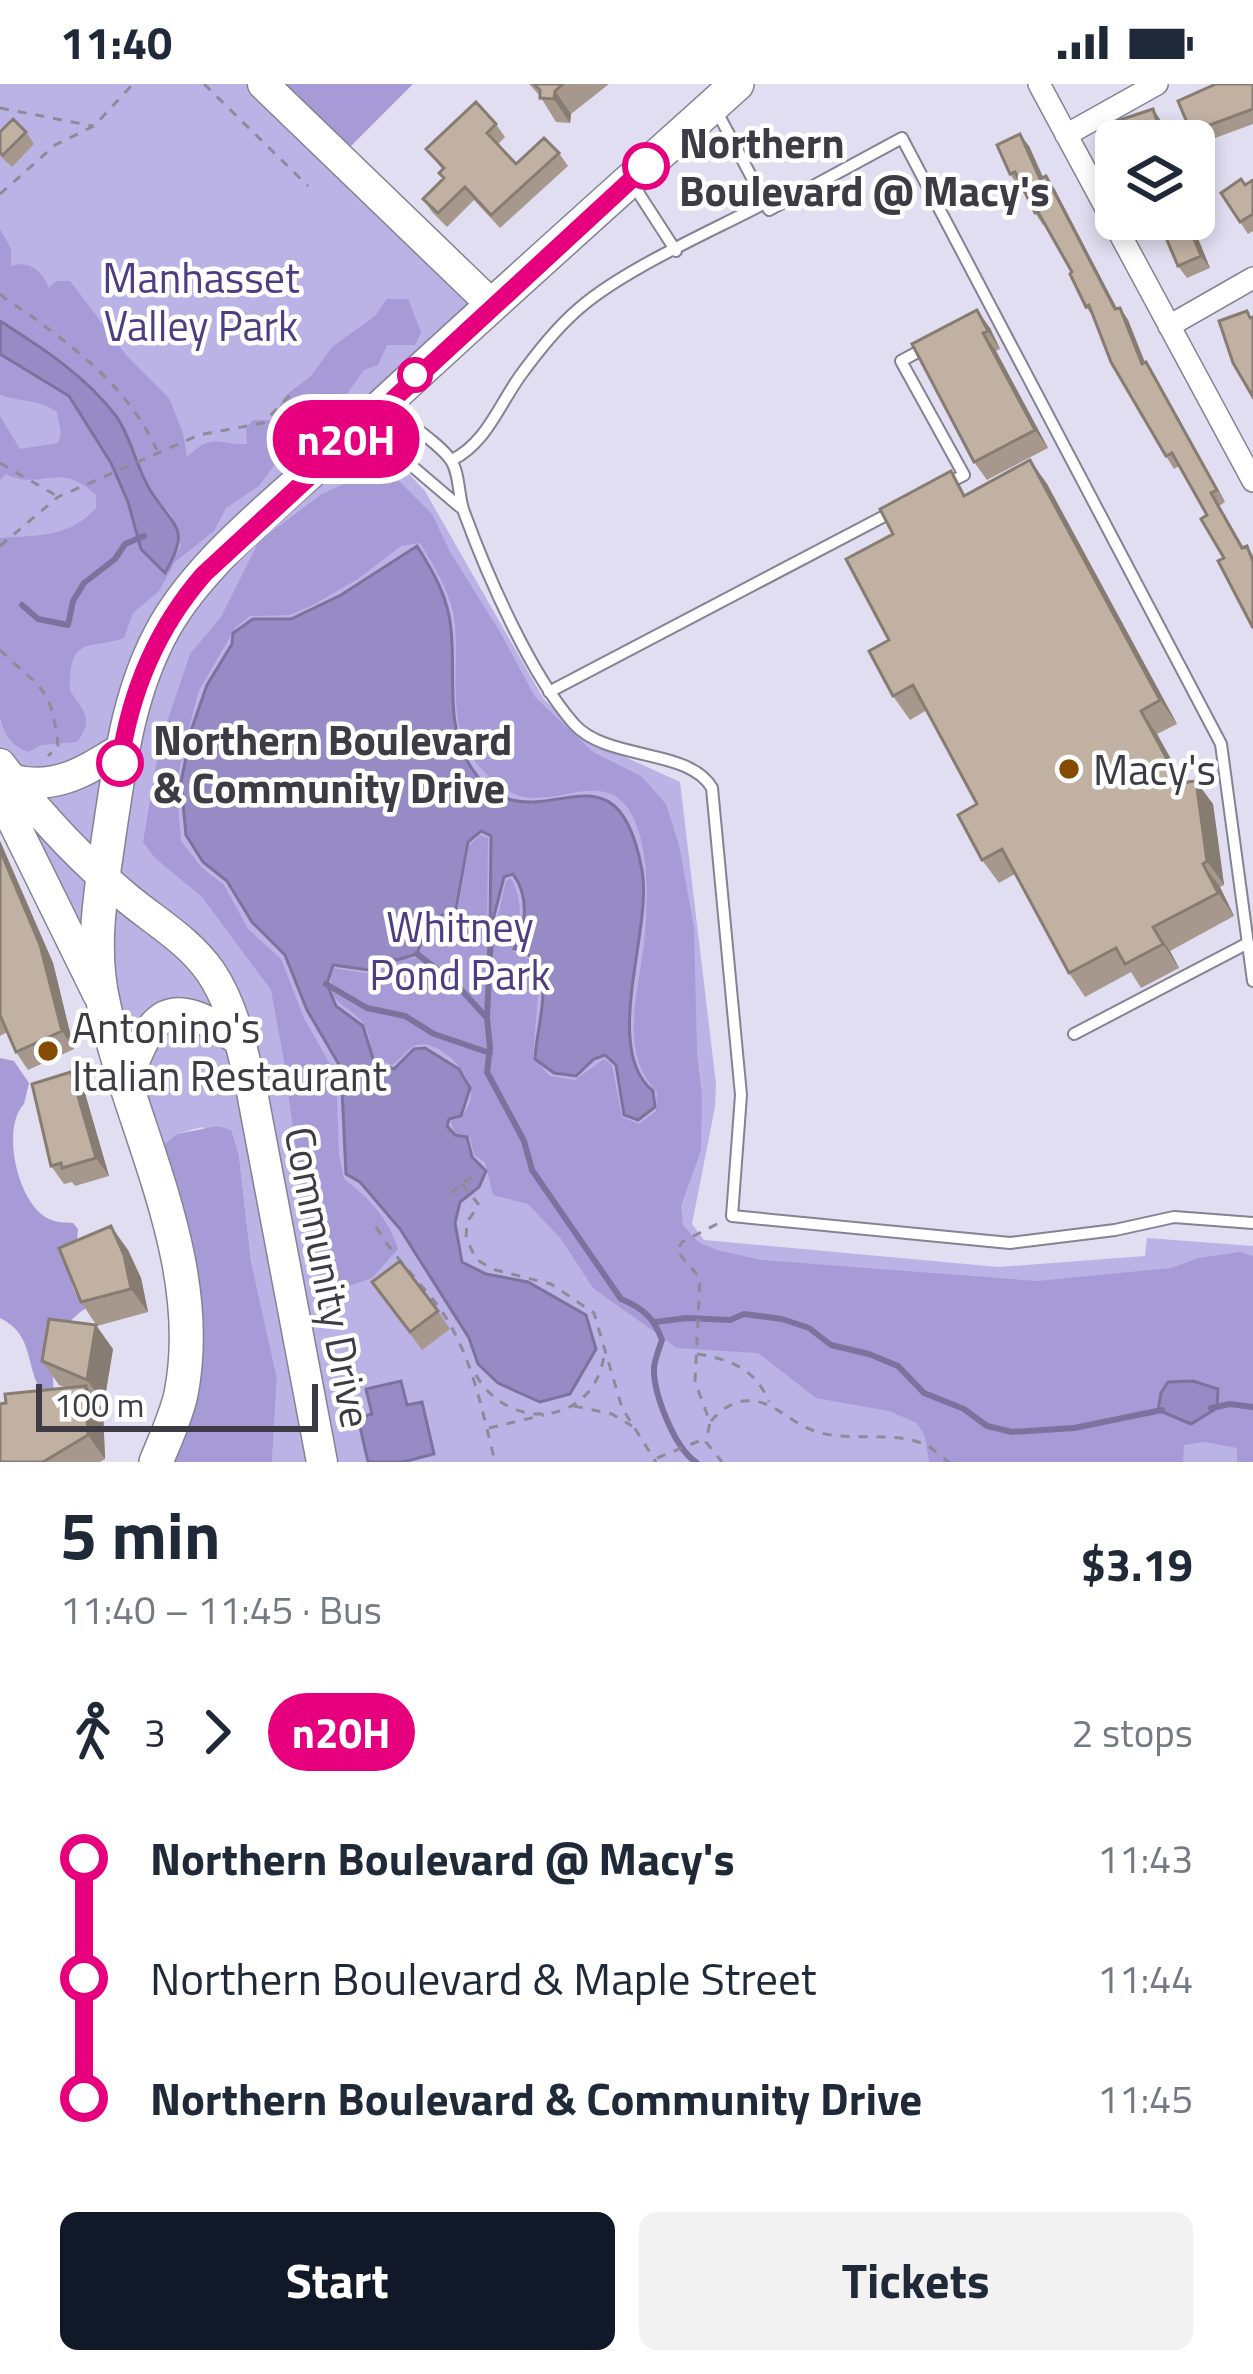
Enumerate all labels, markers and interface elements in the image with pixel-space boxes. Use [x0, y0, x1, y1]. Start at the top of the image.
text: 11:40 [60, 8, 172, 76]
place label: Northern Boulevard @ Macy's [679, 110, 1050, 222]
map controls [1095, 120, 1215, 240]
button: layers [1095, 120, 1215, 240]
marker: Northern Boulevard @ Macy's [624, 144, 668, 188]
park label: Manhasset Valley Park [102, 245, 300, 357]
unlabelled marker [399, 359, 431, 391]
line badge: n20H [262, 400, 430, 478]
text: n20H [297, 407, 395, 471]
place label: Northern Boulevard & Community Drive [153, 707, 512, 819]
place label: Macy's [1093, 737, 1216, 801]
marker: Northern Boulevard & Community Drive [98, 741, 142, 785]
marker: Macy's [1056, 756, 1082, 782]
park label: Whitney Pond Park [369, 894, 551, 1006]
place label: Antonino's Italian Restaurant [72, 995, 387, 1107]
marker: Antonino's Italian Restaurant [35, 1038, 61, 1064]
street label: Community Drive [268, 1121, 390, 1433]
scale bar [36, 1378, 318, 1431]
text: 100 m [54, 1380, 144, 1430]
text: 5 min [60, 1484, 220, 1585]
text: $3.19 [1081, 1530, 1193, 1598]
text: 11:40 – 11:45 · Bus [60, 1580, 382, 1639]
icon: walk [60, 1699, 126, 1765]
icon: forward [184, 1699, 250, 1765]
text: n20H [292, 1700, 391, 1764]
text: 3 [144, 1703, 166, 1762]
text: 2 stops [1071, 1703, 1193, 1762]
text: Northern Boulevard @ Macy's [150, 1824, 735, 1892]
text: 11:43 [1097, 1829, 1193, 1888]
text: Northern Boulevard & Maple Street [150, 1944, 816, 2012]
text: 11:44 [1097, 1949, 1193, 2008]
text: Northern Boulevard & Community Drive [150, 2064, 922, 2132]
text: 11:45 [1097, 2069, 1193, 2128]
button: Start [60, 2212, 615, 2350]
button: Tickets [639, 2212, 1193, 2350]

